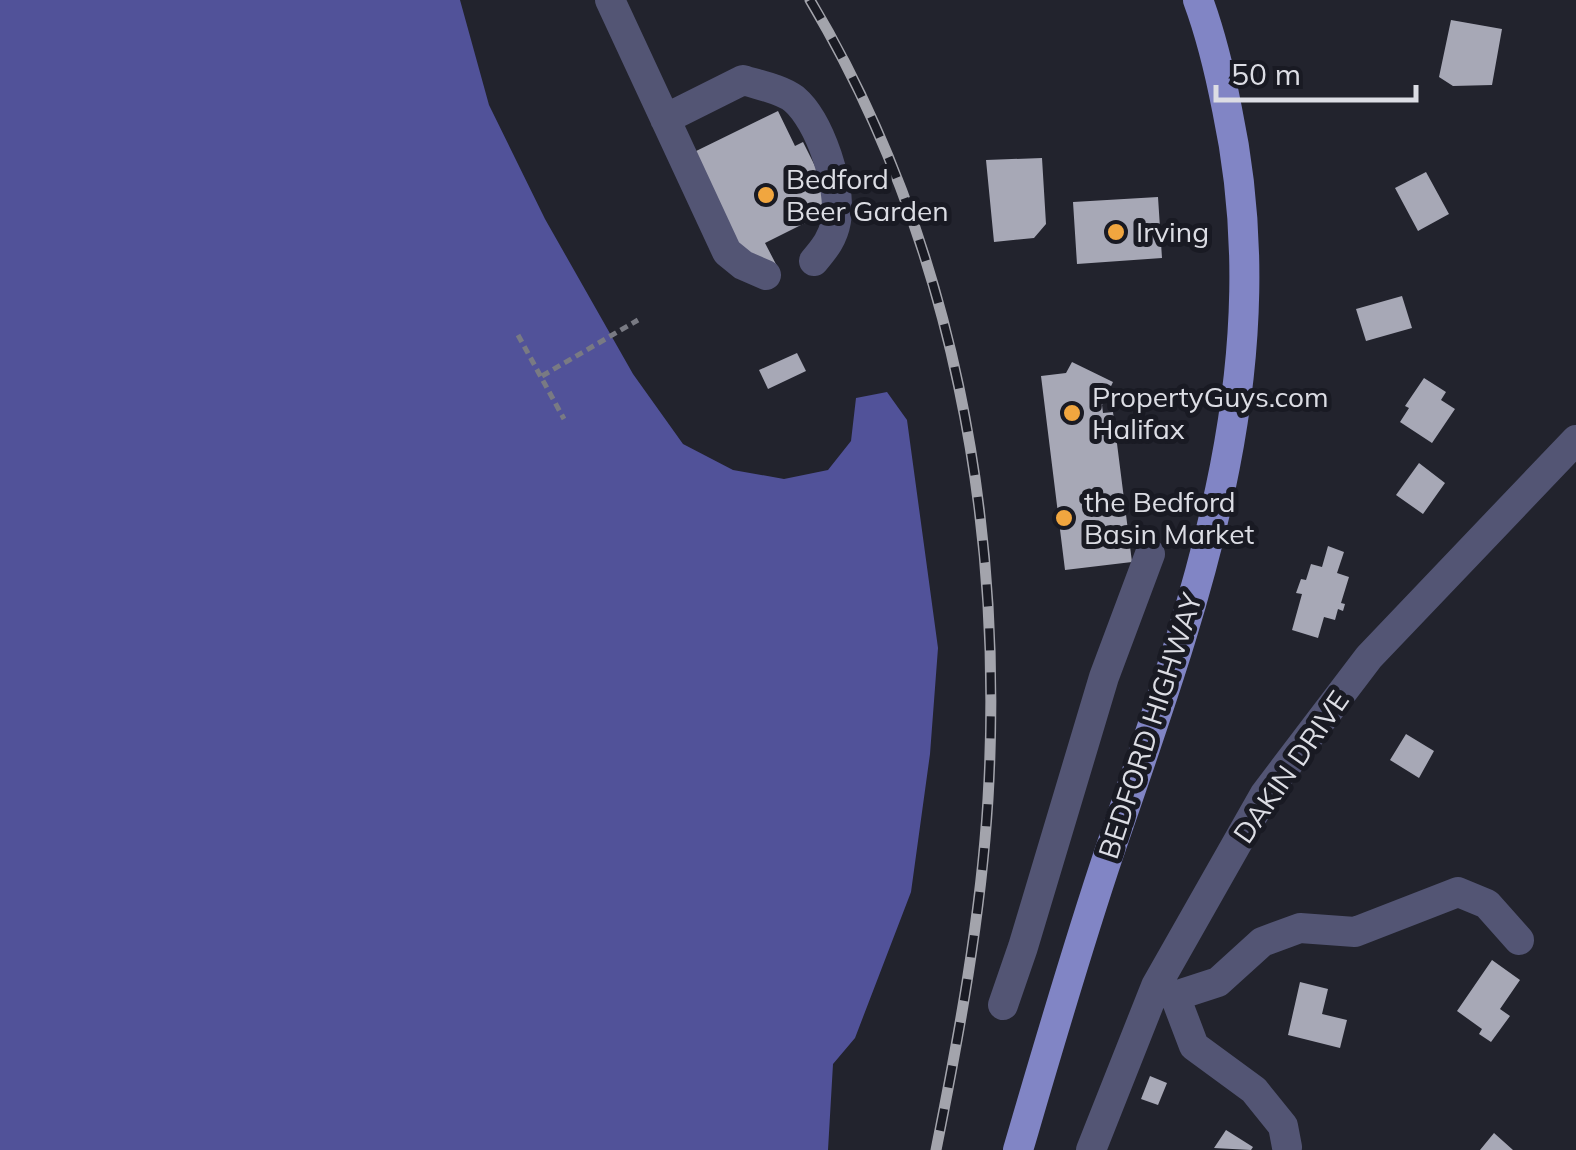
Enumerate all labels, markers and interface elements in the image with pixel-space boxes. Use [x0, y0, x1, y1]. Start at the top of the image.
scale bar [1216, 40, 1416, 102]
text: 50 m [1231, 55, 1301, 93]
place label: Bedford Beer Garden [786, 161, 949, 228]
marker: Bedford Beer Garden [755, 184, 777, 206]
place label: Irving [1136, 214, 1209, 249]
marker: Irving [1105, 221, 1127, 243]
place label: PropertyGuys.com Halifax [1092, 379, 1329, 446]
marker: PropertyGuys.com Halifax [1061, 402, 1083, 424]
place label: the Bedford Basin Market [1084, 484, 1254, 551]
marker: the Bedford Basin Market [1053, 507, 1075, 529]
street label: BEDFORD HIGHWAY [1090, 588, 1209, 863]
street label: DAKIN DRIVE [1225, 684, 1356, 850]

